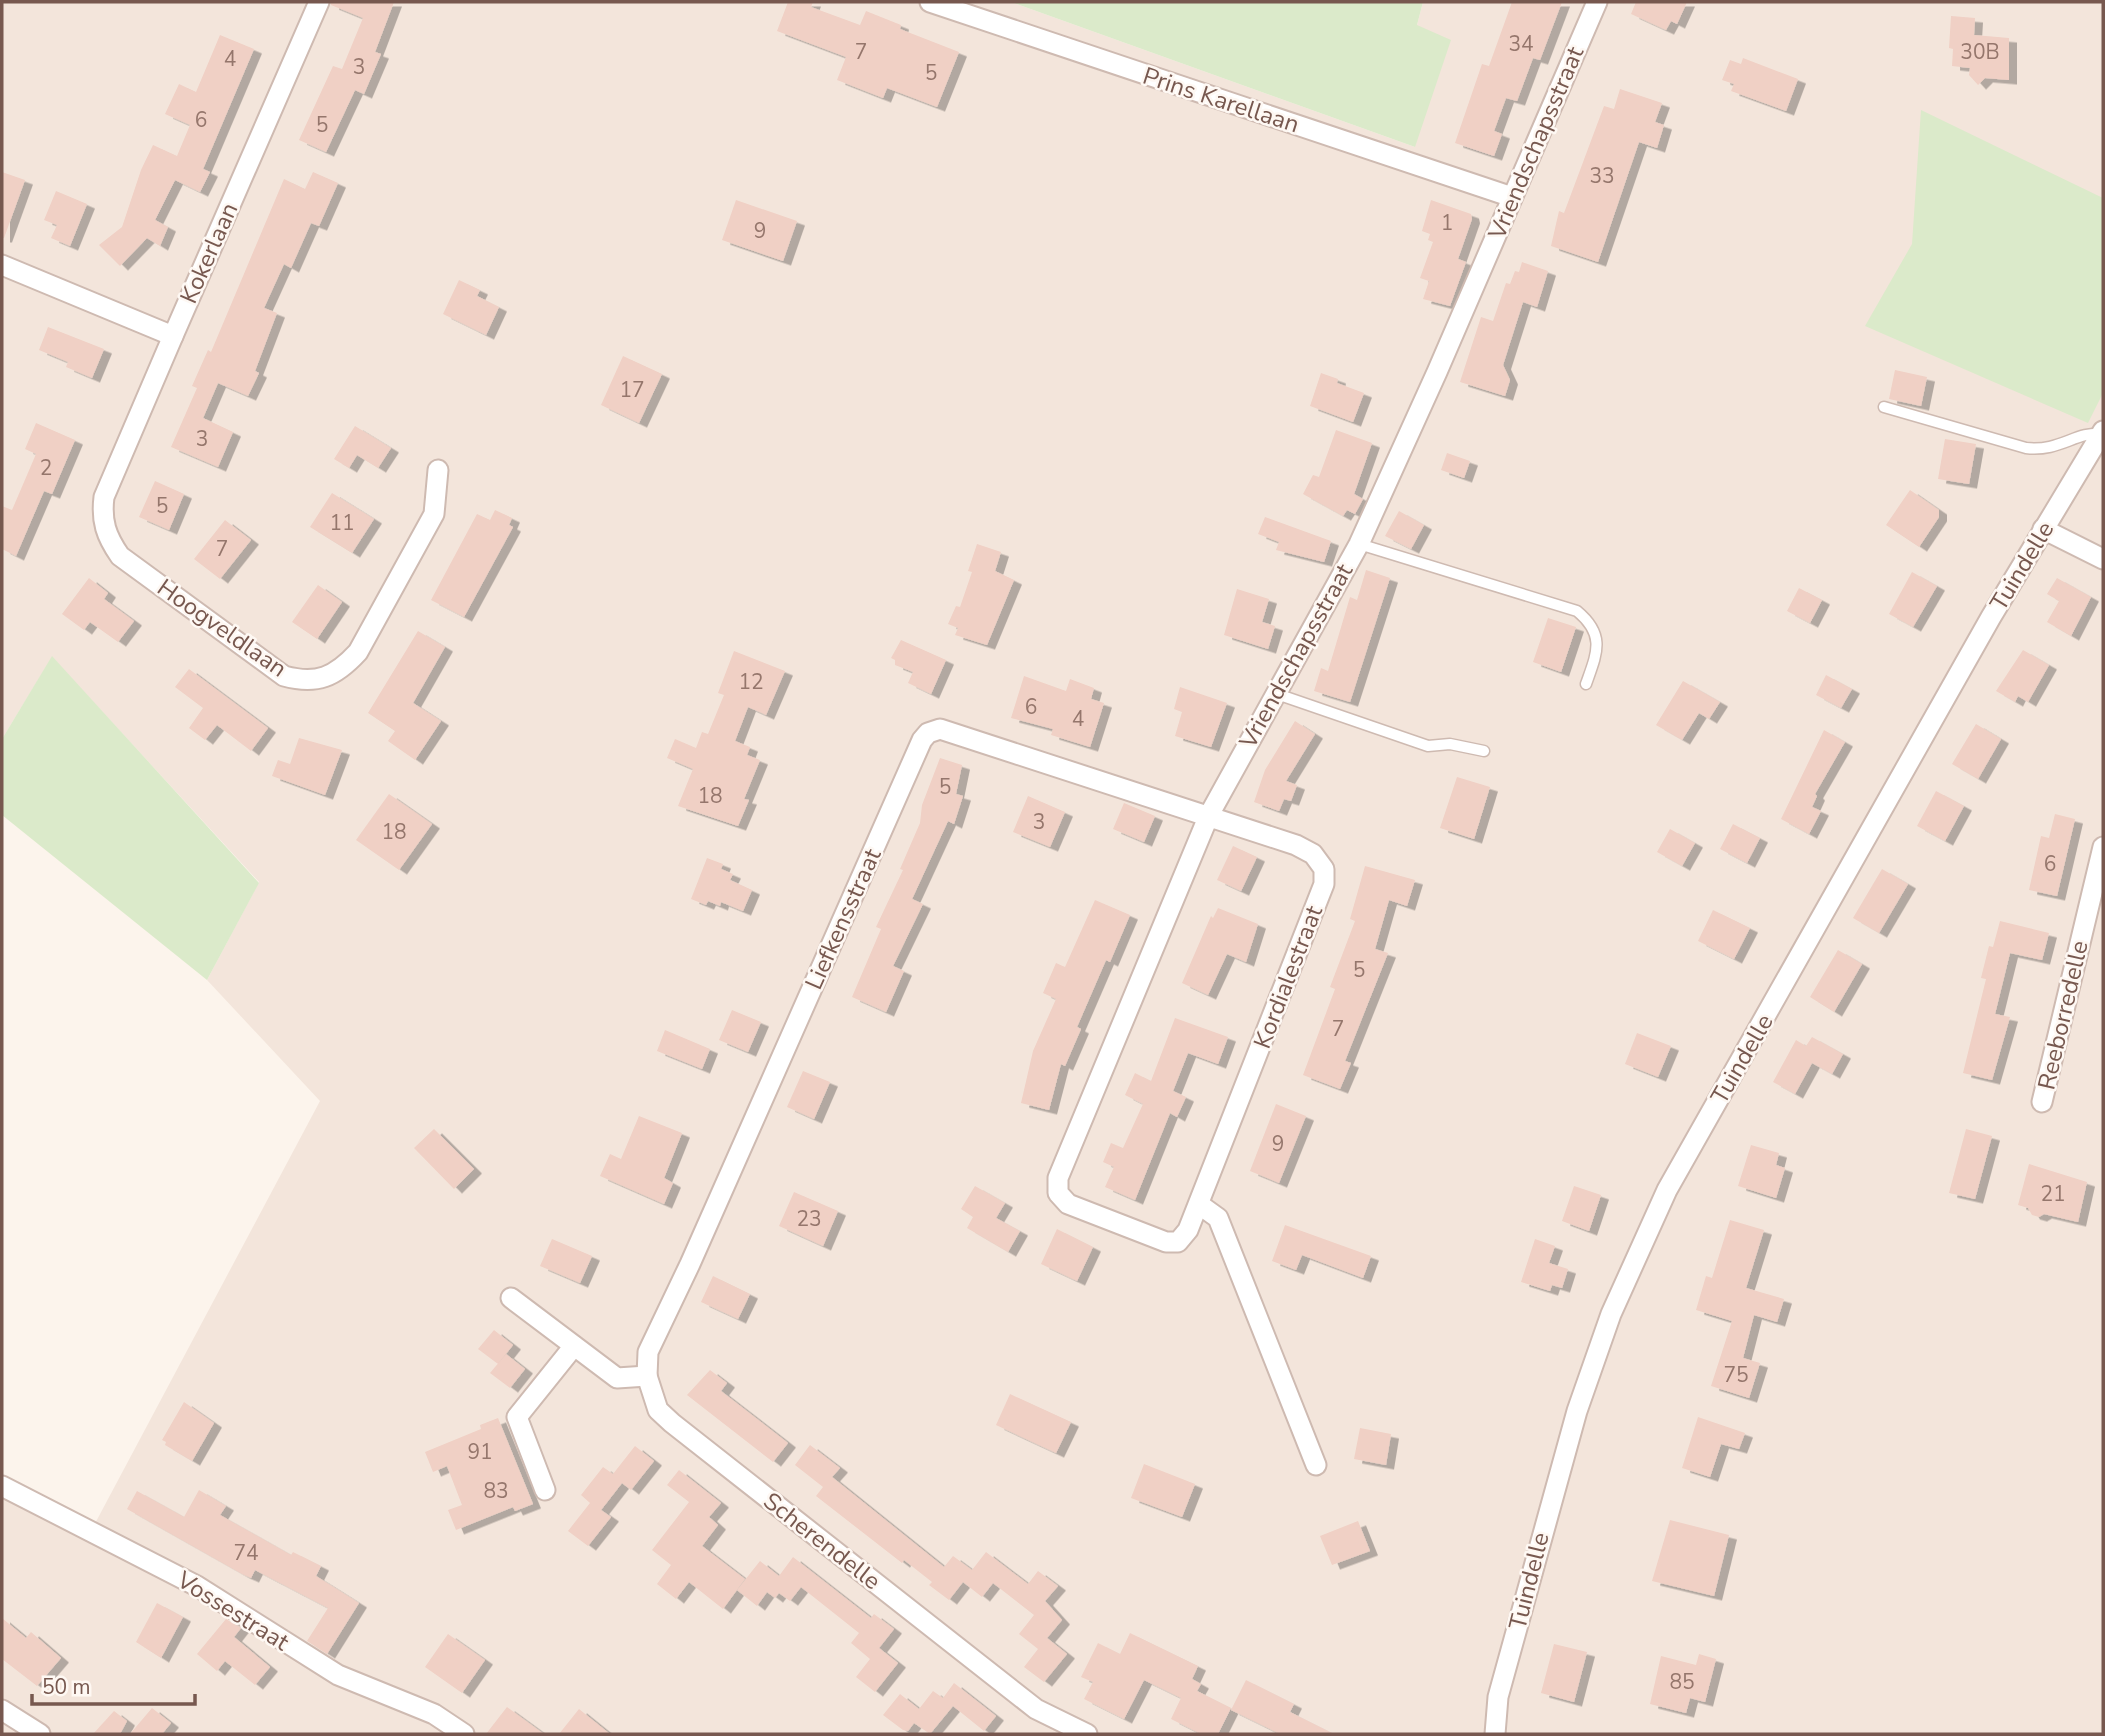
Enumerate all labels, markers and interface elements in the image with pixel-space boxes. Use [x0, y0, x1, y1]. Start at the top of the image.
house number: 34 [1508, 30, 1534, 58]
house number: 7 [855, 38, 867, 66]
house number: 30B [1960, 38, 2000, 66]
street label: Vriendschapsstraat [1481, 41, 1591, 245]
house number: 4 [224, 45, 236, 73]
house number: 3 [353, 53, 365, 81]
house number: 5 [925, 59, 937, 87]
street label: Prins Karellaan [1139, 60, 1303, 140]
house number: 6 [195, 106, 207, 134]
house number: 5 [316, 111, 328, 139]
house number: 33 [1589, 162, 1615, 190]
street label: Kokerlaan [173, 197, 245, 309]
house number: 1 [1441, 209, 1453, 237]
house number: 9 [754, 217, 766, 245]
house number: 17 [619, 376, 645, 404]
house number: 3 [196, 425, 208, 453]
house number: 2 [40, 454, 52, 482]
house number: 5 [156, 492, 168, 520]
house number: 11 [329, 509, 355, 537]
street label: Tuindelle [1983, 515, 2061, 617]
house number: 7 [216, 535, 228, 563]
street label: Vriendschapsstraat [1231, 557, 1360, 755]
street label: Hoogveldlaan [151, 572, 293, 684]
house number: 12 [738, 668, 764, 696]
house number: 6 [1025, 693, 1037, 721]
house number: 4 [1072, 705, 1084, 733]
house number: 5 [939, 773, 951, 801]
house number: 18 [697, 782, 723, 810]
house number: 3 [1033, 808, 1045, 836]
house number: 18 [381, 818, 407, 846]
street label: Liefkensstraat [798, 843, 889, 995]
house number: 6 [2044, 850, 2056, 878]
street label: Kordialestraat [1246, 900, 1330, 1053]
street label: Reeborredelle [2030, 937, 2096, 1093]
house number: 5 [1353, 956, 1365, 984]
street label: Tuindelle [1703, 1008, 1781, 1110]
house number: 7 [1332, 1015, 1344, 1043]
house number: 9 [1272, 1130, 1284, 1158]
house number: 21 [2040, 1180, 2066, 1208]
house number: 23 [796, 1205, 822, 1233]
house number: 75 [1723, 1361, 1749, 1389]
house number: 91 [467, 1438, 493, 1466]
house number: 83 [483, 1477, 509, 1505]
street label: Scherendelle [757, 1485, 887, 1597]
street label: Tuindelle [1502, 1529, 1556, 1633]
house number: 74 [233, 1539, 259, 1567]
street label: Vossestraat [170, 1563, 296, 1658]
scale bar [32, 1662, 194, 1706]
house number: 85 [1669, 1668, 1695, 1696]
text: 50 m [42, 1673, 91, 1701]

